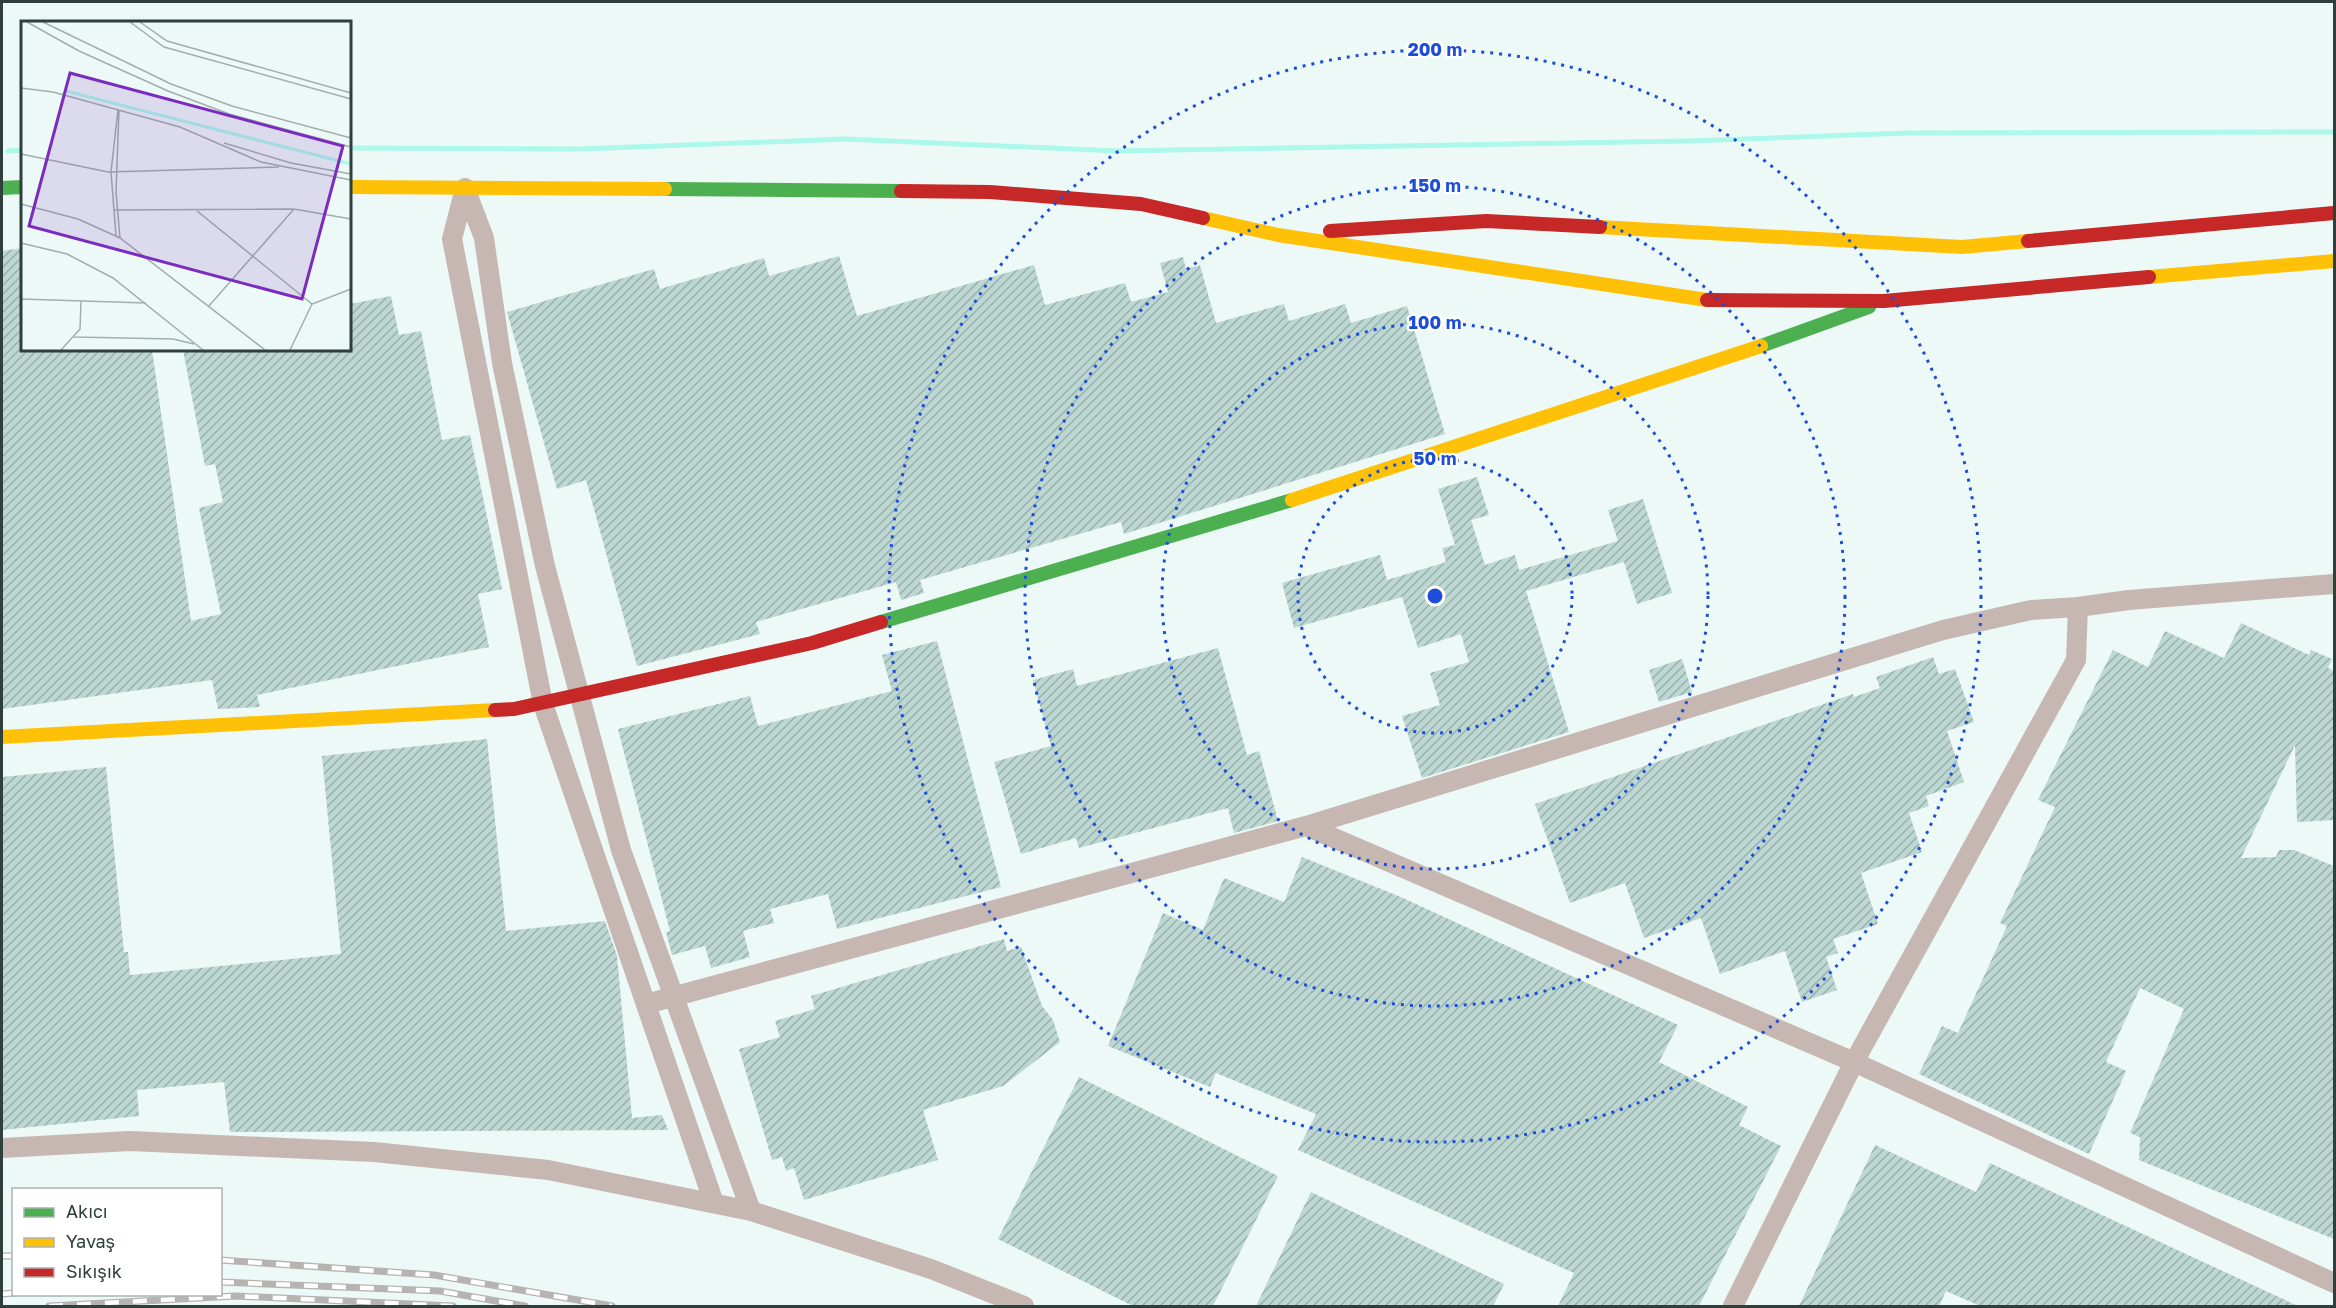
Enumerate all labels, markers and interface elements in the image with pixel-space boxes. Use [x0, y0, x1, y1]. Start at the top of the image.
inset map [21, 21, 351, 351]
text: 200 m [1408, 38, 1462, 60]
text: 150 m [1409, 174, 1461, 196]
text: 100 m [1409, 311, 1461, 333]
text: 50 m [1414, 447, 1456, 469]
centre of rings [1425, 586, 1445, 606]
legend [12, 1188, 222, 1296]
text: Akıcı [66, 1200, 108, 1222]
text: Yavaş [66, 1230, 115, 1252]
text: Sıkışık [66, 1260, 122, 1282]

